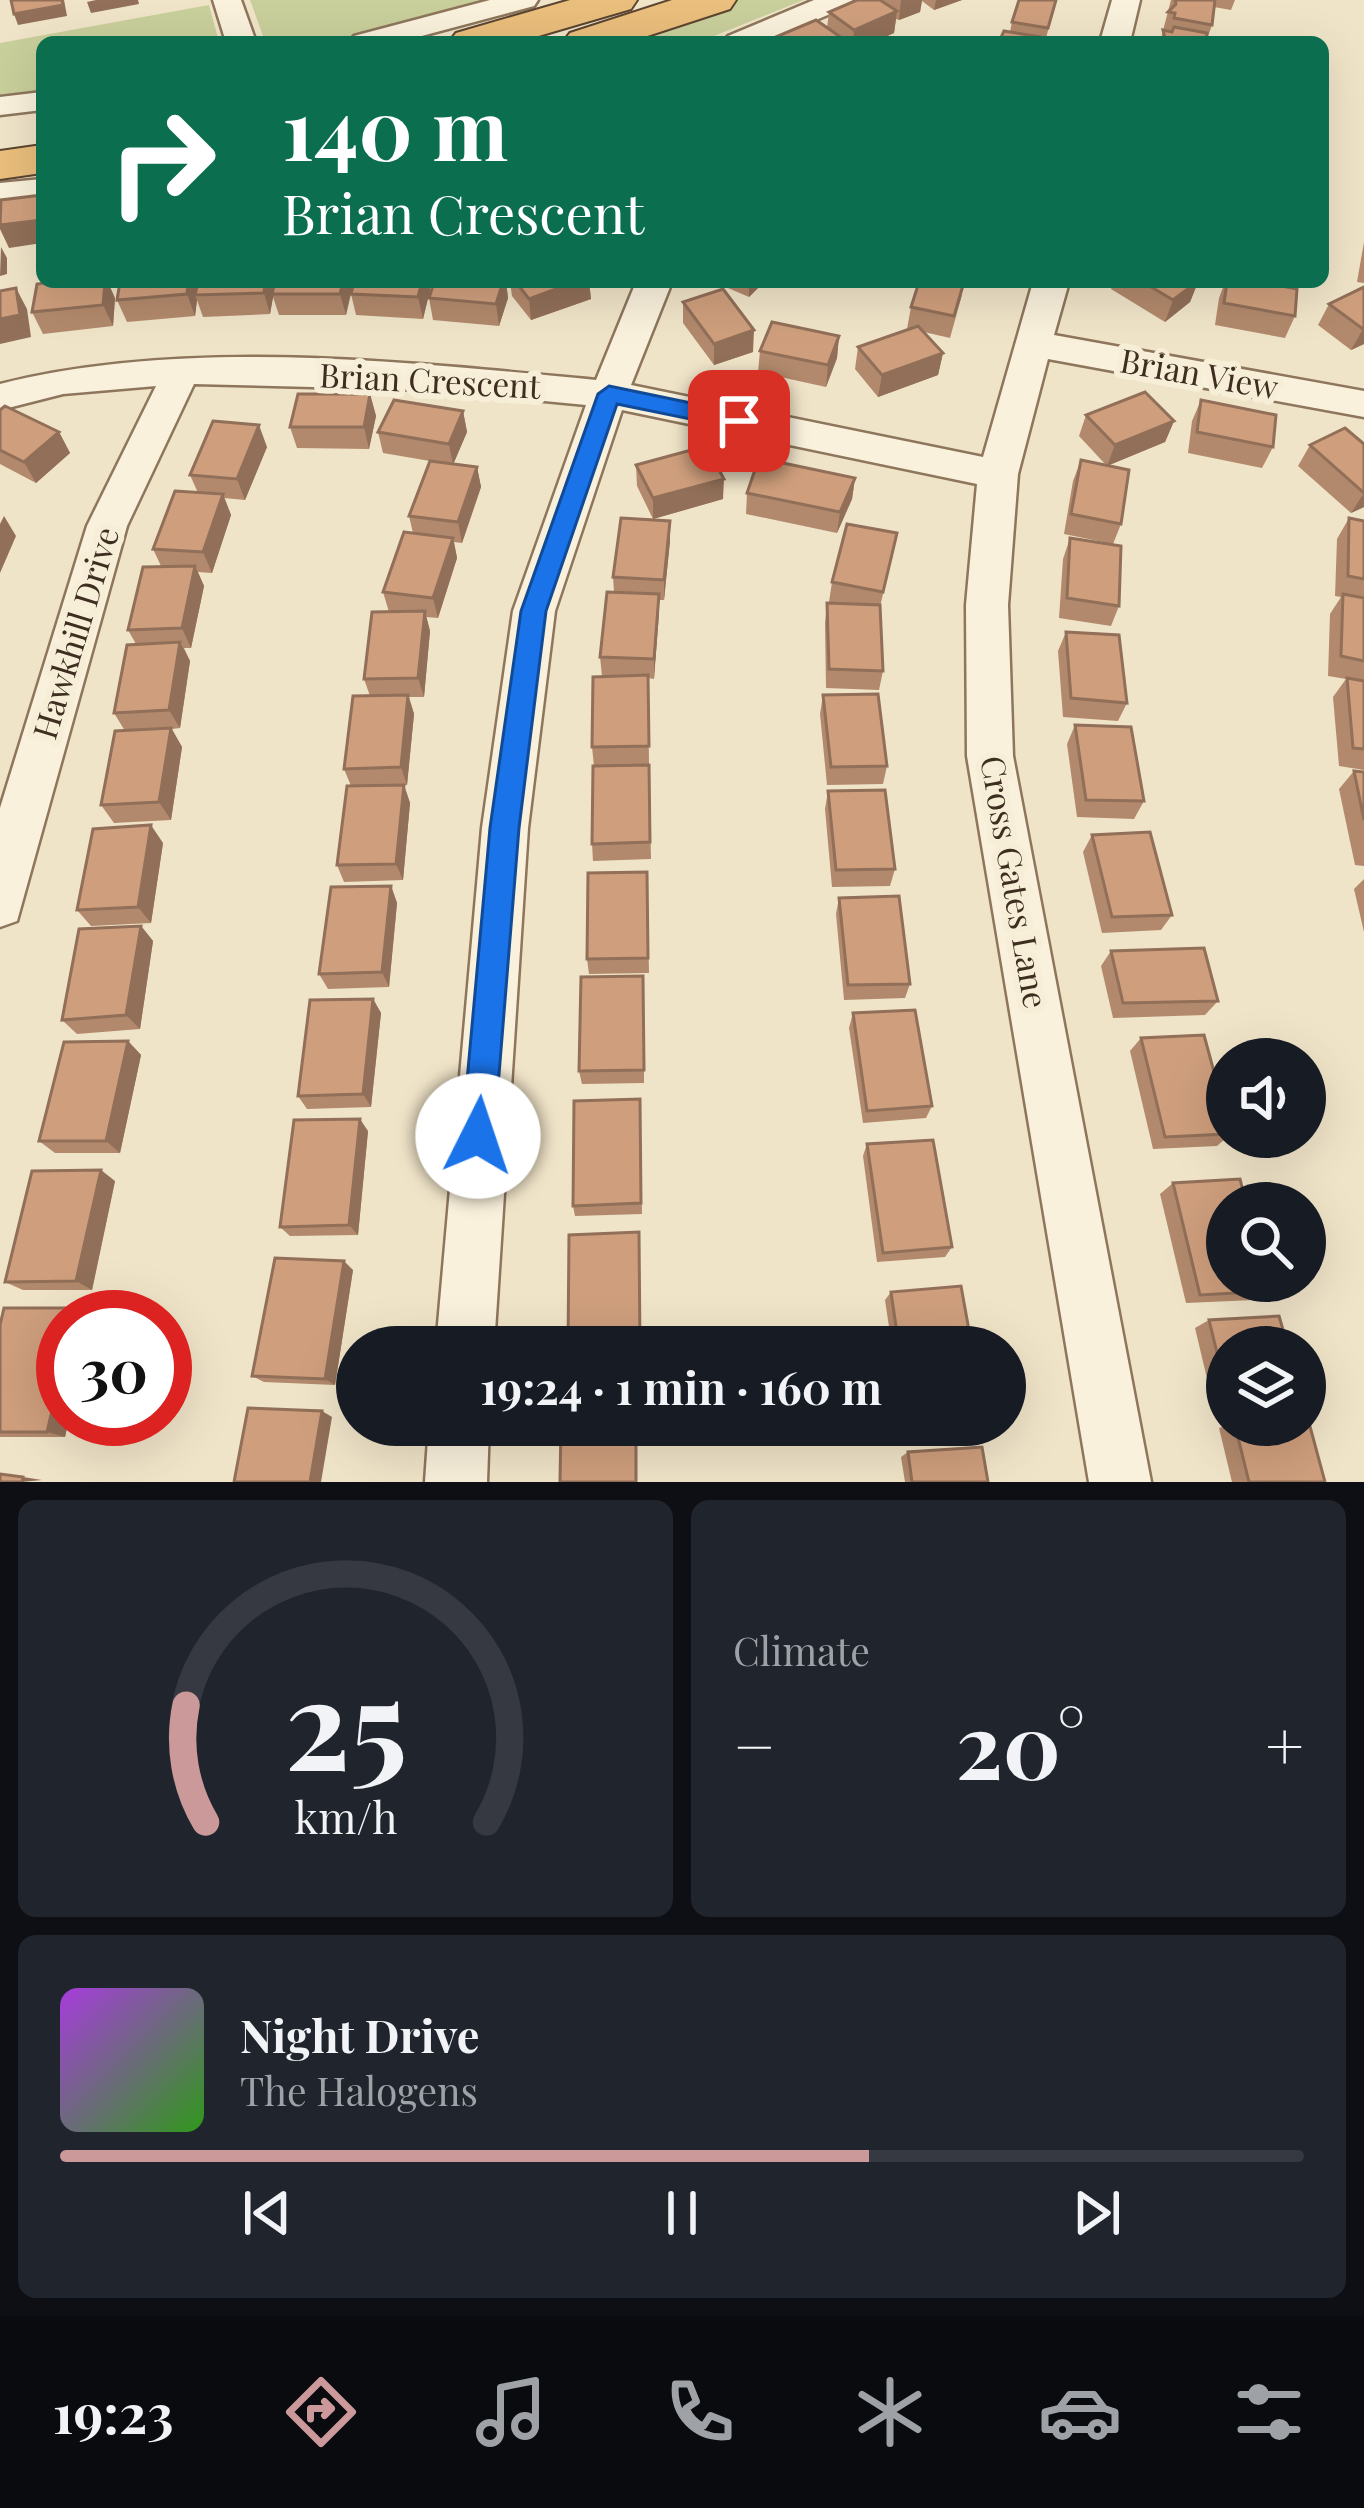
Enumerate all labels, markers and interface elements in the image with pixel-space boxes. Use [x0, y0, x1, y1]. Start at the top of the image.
text: 140 m [282, 70, 508, 182]
icon: right [84, 84, 240, 240]
text: Brian Crescent [282, 177, 644, 249]
street label: Brian View [1117, 337, 1282, 408]
street label: Brian Crescent [318, 351, 543, 407]
pin [688, 370, 790, 472]
icon: arrive [706, 388, 772, 454]
street label: Hawkhill Drive [21, 521, 127, 744]
street label: Cross Gates Lane [972, 752, 1060, 1011]
map controls [1206, 1038, 1326, 1446]
button: sound [1206, 1038, 1326, 1158]
position arrow [415, 1073, 541, 1199]
button: search [1206, 1182, 1326, 1302]
speed limit sign: 30 [36, 1290, 192, 1446]
button: layers [1206, 1326, 1326, 1446]
text: 19:24 · 1 min · 160 m [480, 1356, 882, 1416]
text: Climate [733, 1624, 870, 1676]
text: 25 [284, 1636, 407, 1802]
text: 20° [956, 1683, 1085, 1803]
text: − [733, 1700, 776, 1788]
text: + [1265, 1700, 1304, 1788]
text: km/h [294, 1787, 397, 1844]
text: Night Drive [240, 2004, 479, 2064]
text: The Halogens [240, 2064, 478, 2116]
icon: previous [234, 2180, 300, 2246]
icon: pause [649, 2180, 715, 2246]
icon: next [1064, 2180, 1130, 2246]
icon: directions [279, 2370, 363, 2454]
icon: music [469, 2370, 553, 2454]
icon: phone [658, 2370, 742, 2454]
icon: climate [848, 2370, 932, 2454]
icon: car [1038, 2370, 1122, 2454]
icon: filters [1227, 2370, 1311, 2454]
text: 19:23 [53, 2376, 174, 2448]

